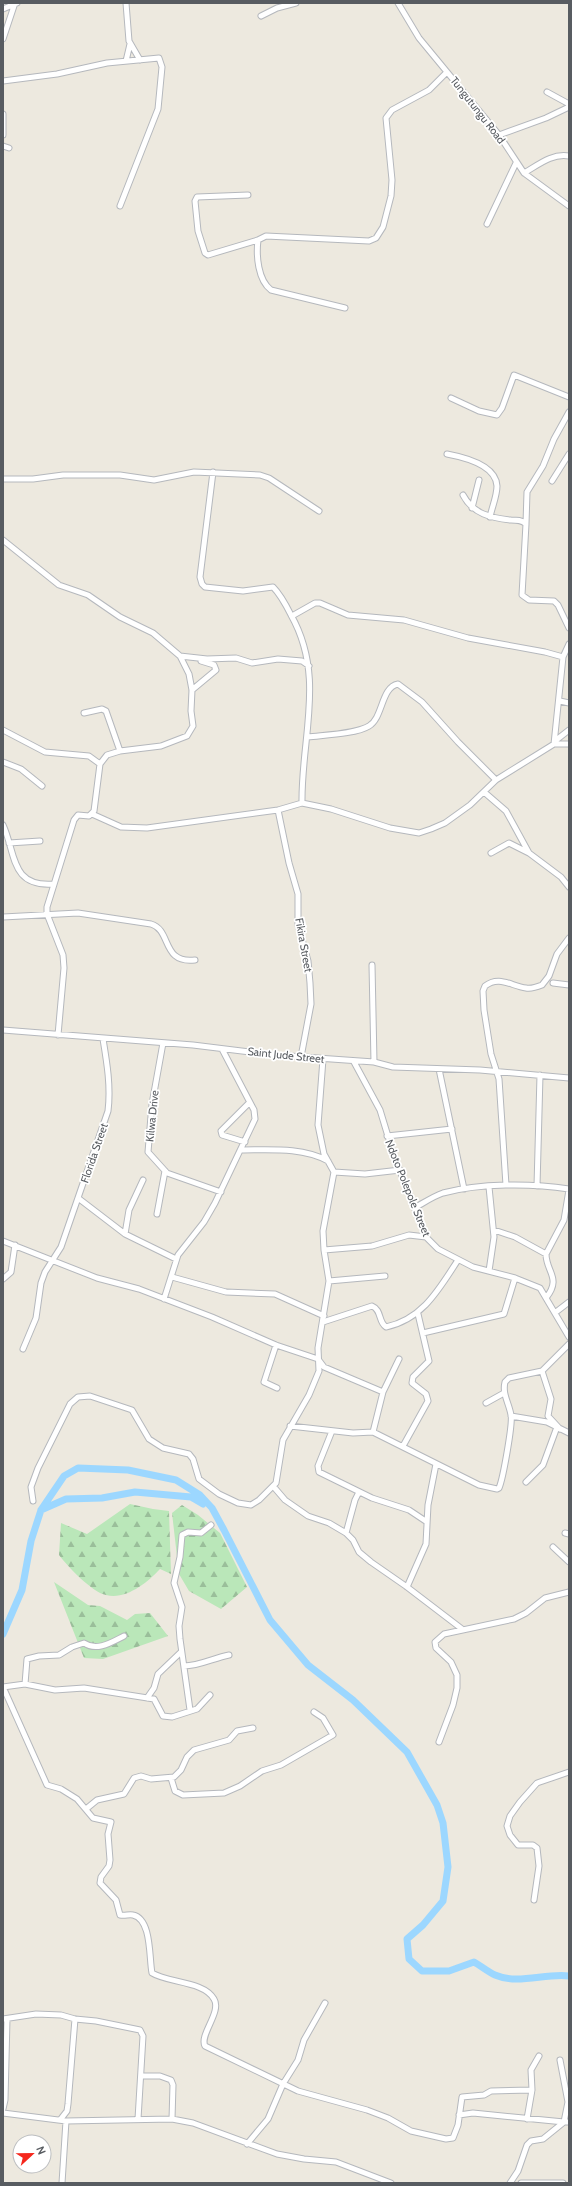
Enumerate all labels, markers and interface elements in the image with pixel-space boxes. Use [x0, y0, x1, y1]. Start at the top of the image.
street label: Tungutungu Road [447, 74, 509, 146]
street label: Fikira Street [292, 917, 316, 973]
street label: Saint Jude Street [247, 1044, 325, 1066]
street label: Kilwa Drive [142, 1089, 162, 1142]
street label: Florida Street [77, 1121, 111, 1185]
street label: Ndoto Polepole Street [382, 1137, 434, 1239]
north arrow [12, 2134, 52, 2174]
text: N [33, 2144, 49, 2156]

